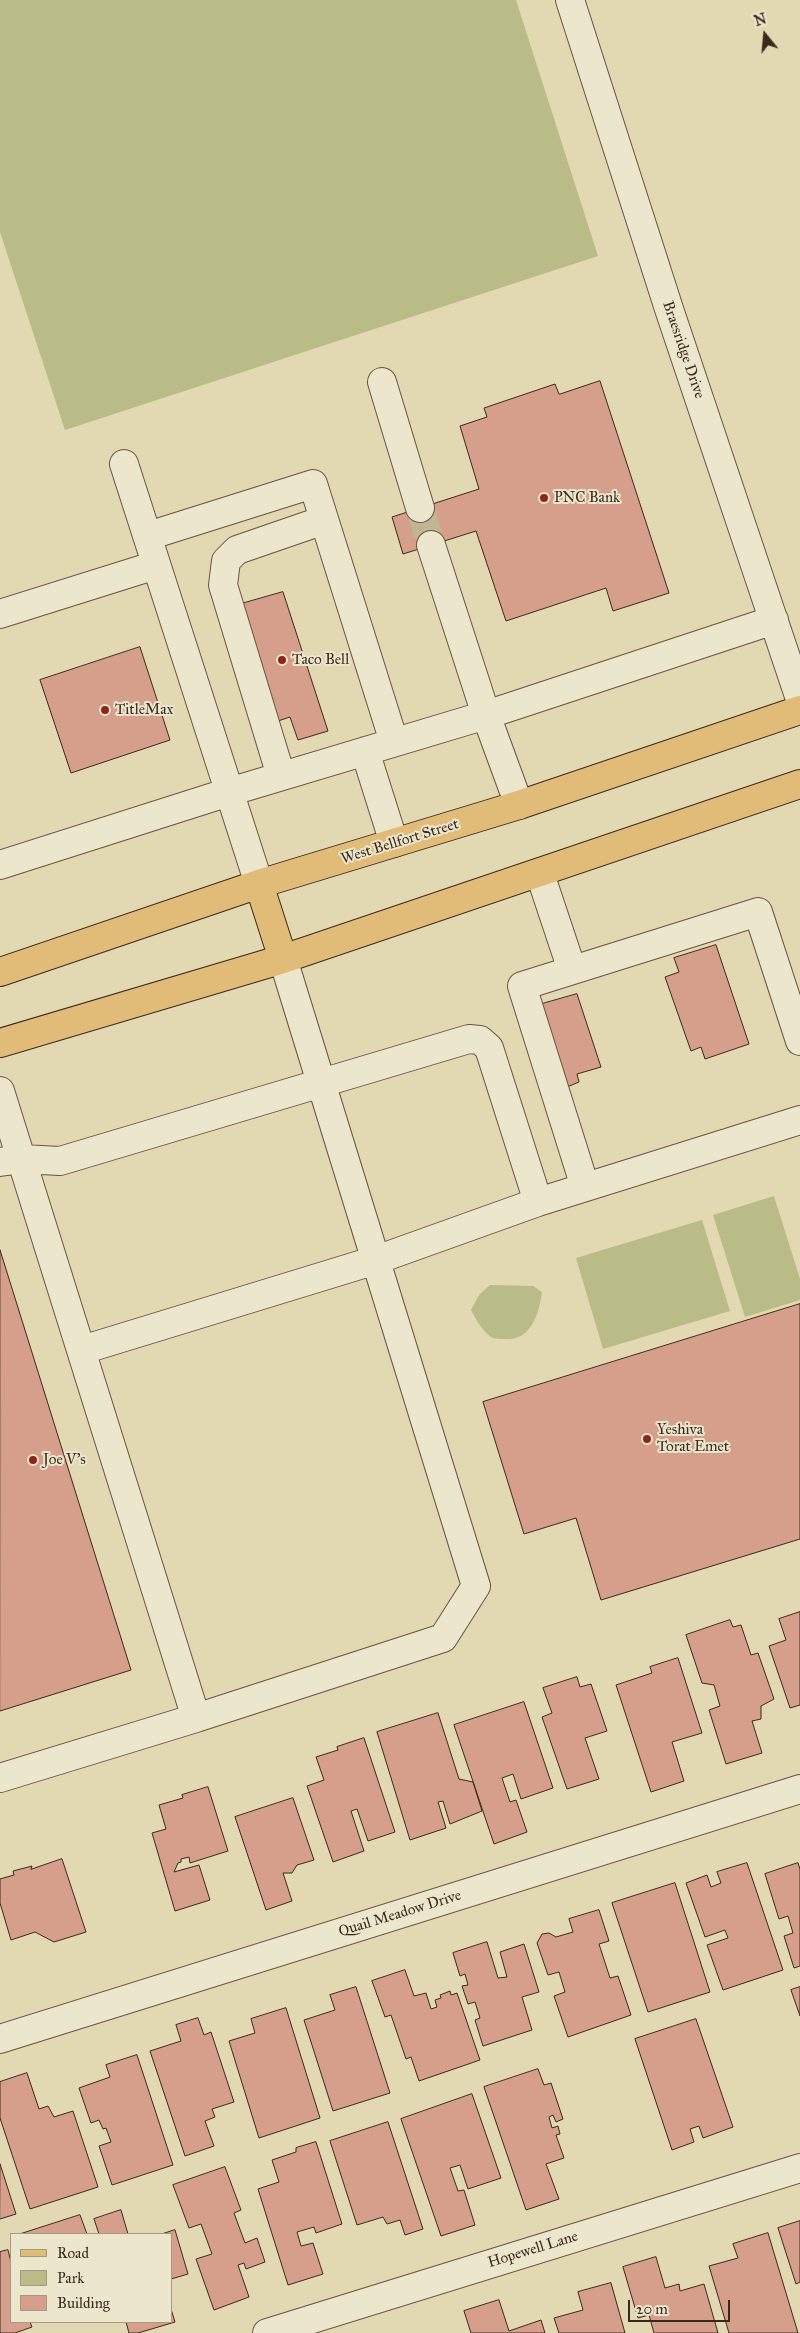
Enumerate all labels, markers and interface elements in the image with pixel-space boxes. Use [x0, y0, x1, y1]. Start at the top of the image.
north arrow [740, 10, 790, 60]
text: N [752, 10, 769, 30]
street label: Braesridge Drive [658, 299, 708, 401]
place label: PNC Bank [554, 489, 620, 507]
marker: PNC Bank [538, 492, 550, 504]
place label: Taco Bell [292, 651, 349, 669]
marker: Taco Bell [276, 654, 288, 666]
place label: TitleMax [115, 701, 173, 719]
marker: TitleMax [99, 704, 111, 716]
street label: West Bellfort Street [339, 816, 461, 868]
place label: Yeshiva Torat Emet [657, 1421, 729, 1456]
marker: Yeshiva Torat Emet [641, 1433, 653, 1445]
place label: Joe V's [43, 1451, 86, 1469]
marker: Joe V's [27, 1454, 39, 1466]
street label: Quail Meadow Drive [337, 1887, 463, 1941]
street label: Hopewell Lane [486, 2228, 580, 2272]
legend [10, 2233, 172, 2323]
text: Road [57, 2244, 89, 2262]
text: Park [57, 2269, 84, 2287]
scale bar [630, 2290, 732, 2322]
text: Building [57, 2294, 110, 2312]
text: 20 m [636, 2300, 668, 2318]

